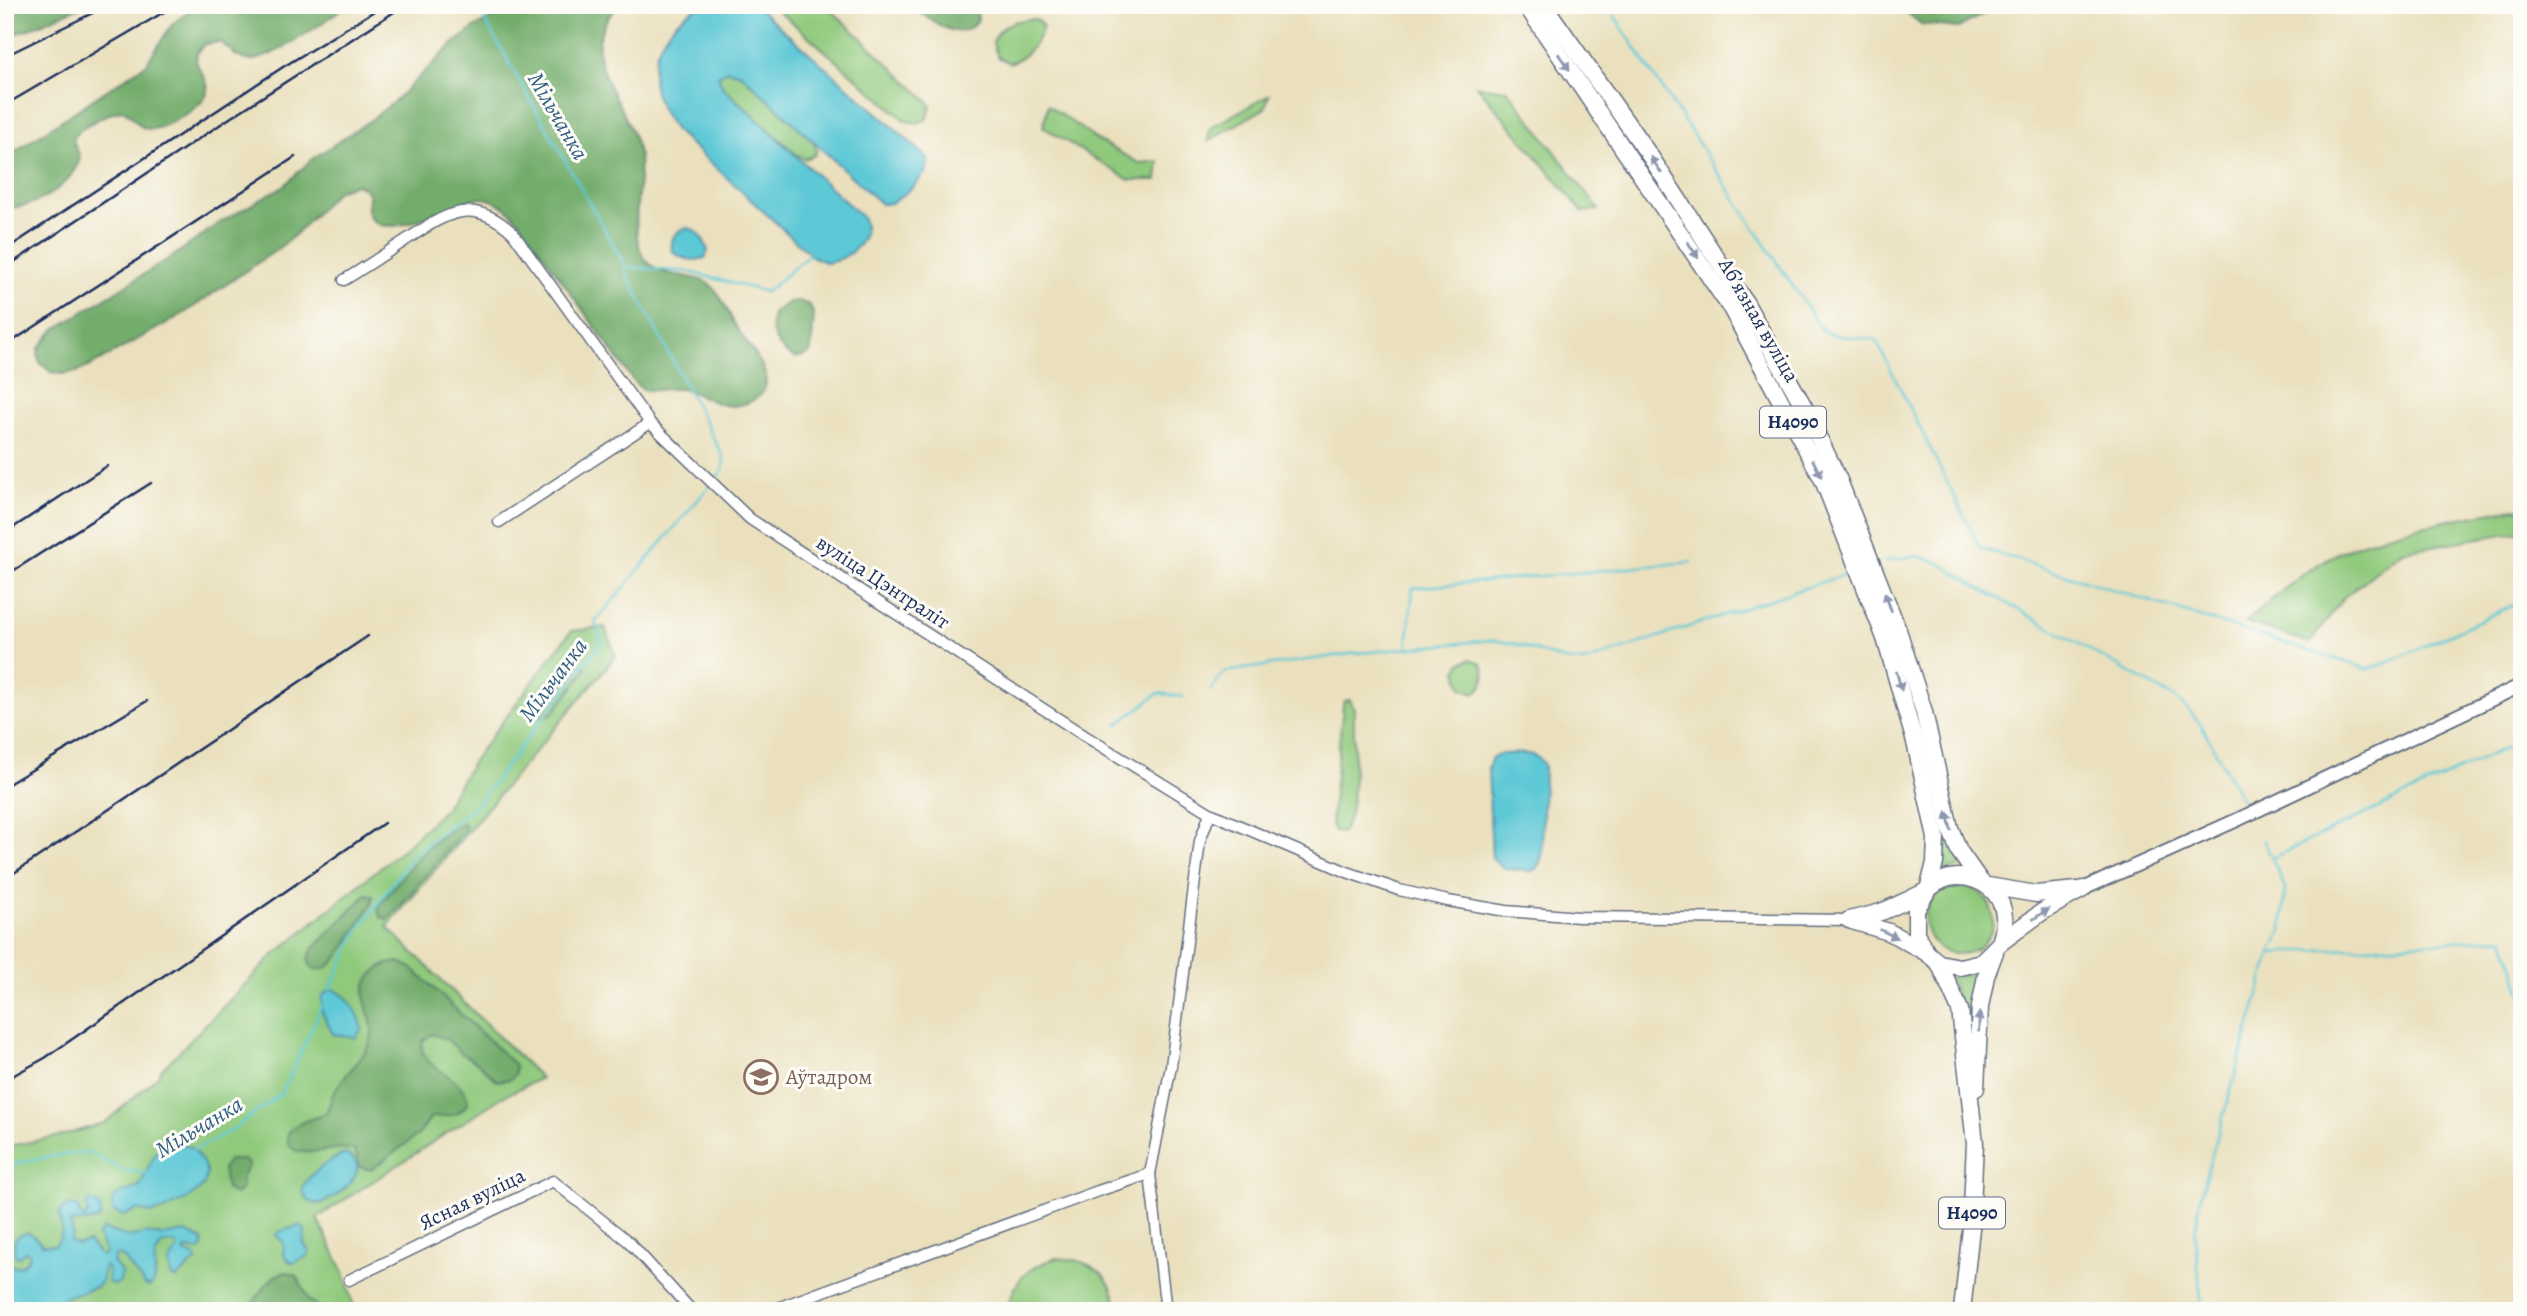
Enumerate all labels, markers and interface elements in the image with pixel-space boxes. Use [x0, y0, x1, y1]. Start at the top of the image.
one-way arrow [1558, 52, 1571, 72]
water label: Мільчанка [520, 66, 596, 166]
one-way arrow [1649, 155, 1662, 175]
one-way arrow [1686, 240, 1699, 260]
street label: Абʼязная вуліца [1712, 252, 1806, 388]
road number: Н4090 [1760, 406, 1826, 438]
one-way arrow [1811, 459, 1823, 479]
street label: вуліца Цэнтраліт [811, 528, 955, 636]
one-way arrow [1882, 592, 1893, 613]
water label: Мільчанка [511, 632, 595, 728]
one-way arrow [1894, 670, 1904, 691]
one-way arrow [1943, 810, 1954, 832]
one-way arrow [2031, 908, 2050, 921]
one-way arrow [1879, 928, 1899, 939]
one-way arrow [1973, 1011, 1985, 1033]
school or university icon: Аўтадром [742, 1058, 780, 1096]
place label: Аўтадром [785, 1063, 872, 1091]
water label: Мільчанка [149, 1089, 249, 1165]
street label: Ясная вуліца [414, 1161, 530, 1237]
road number: Н4090 [1939, 1198, 2005, 1228]

